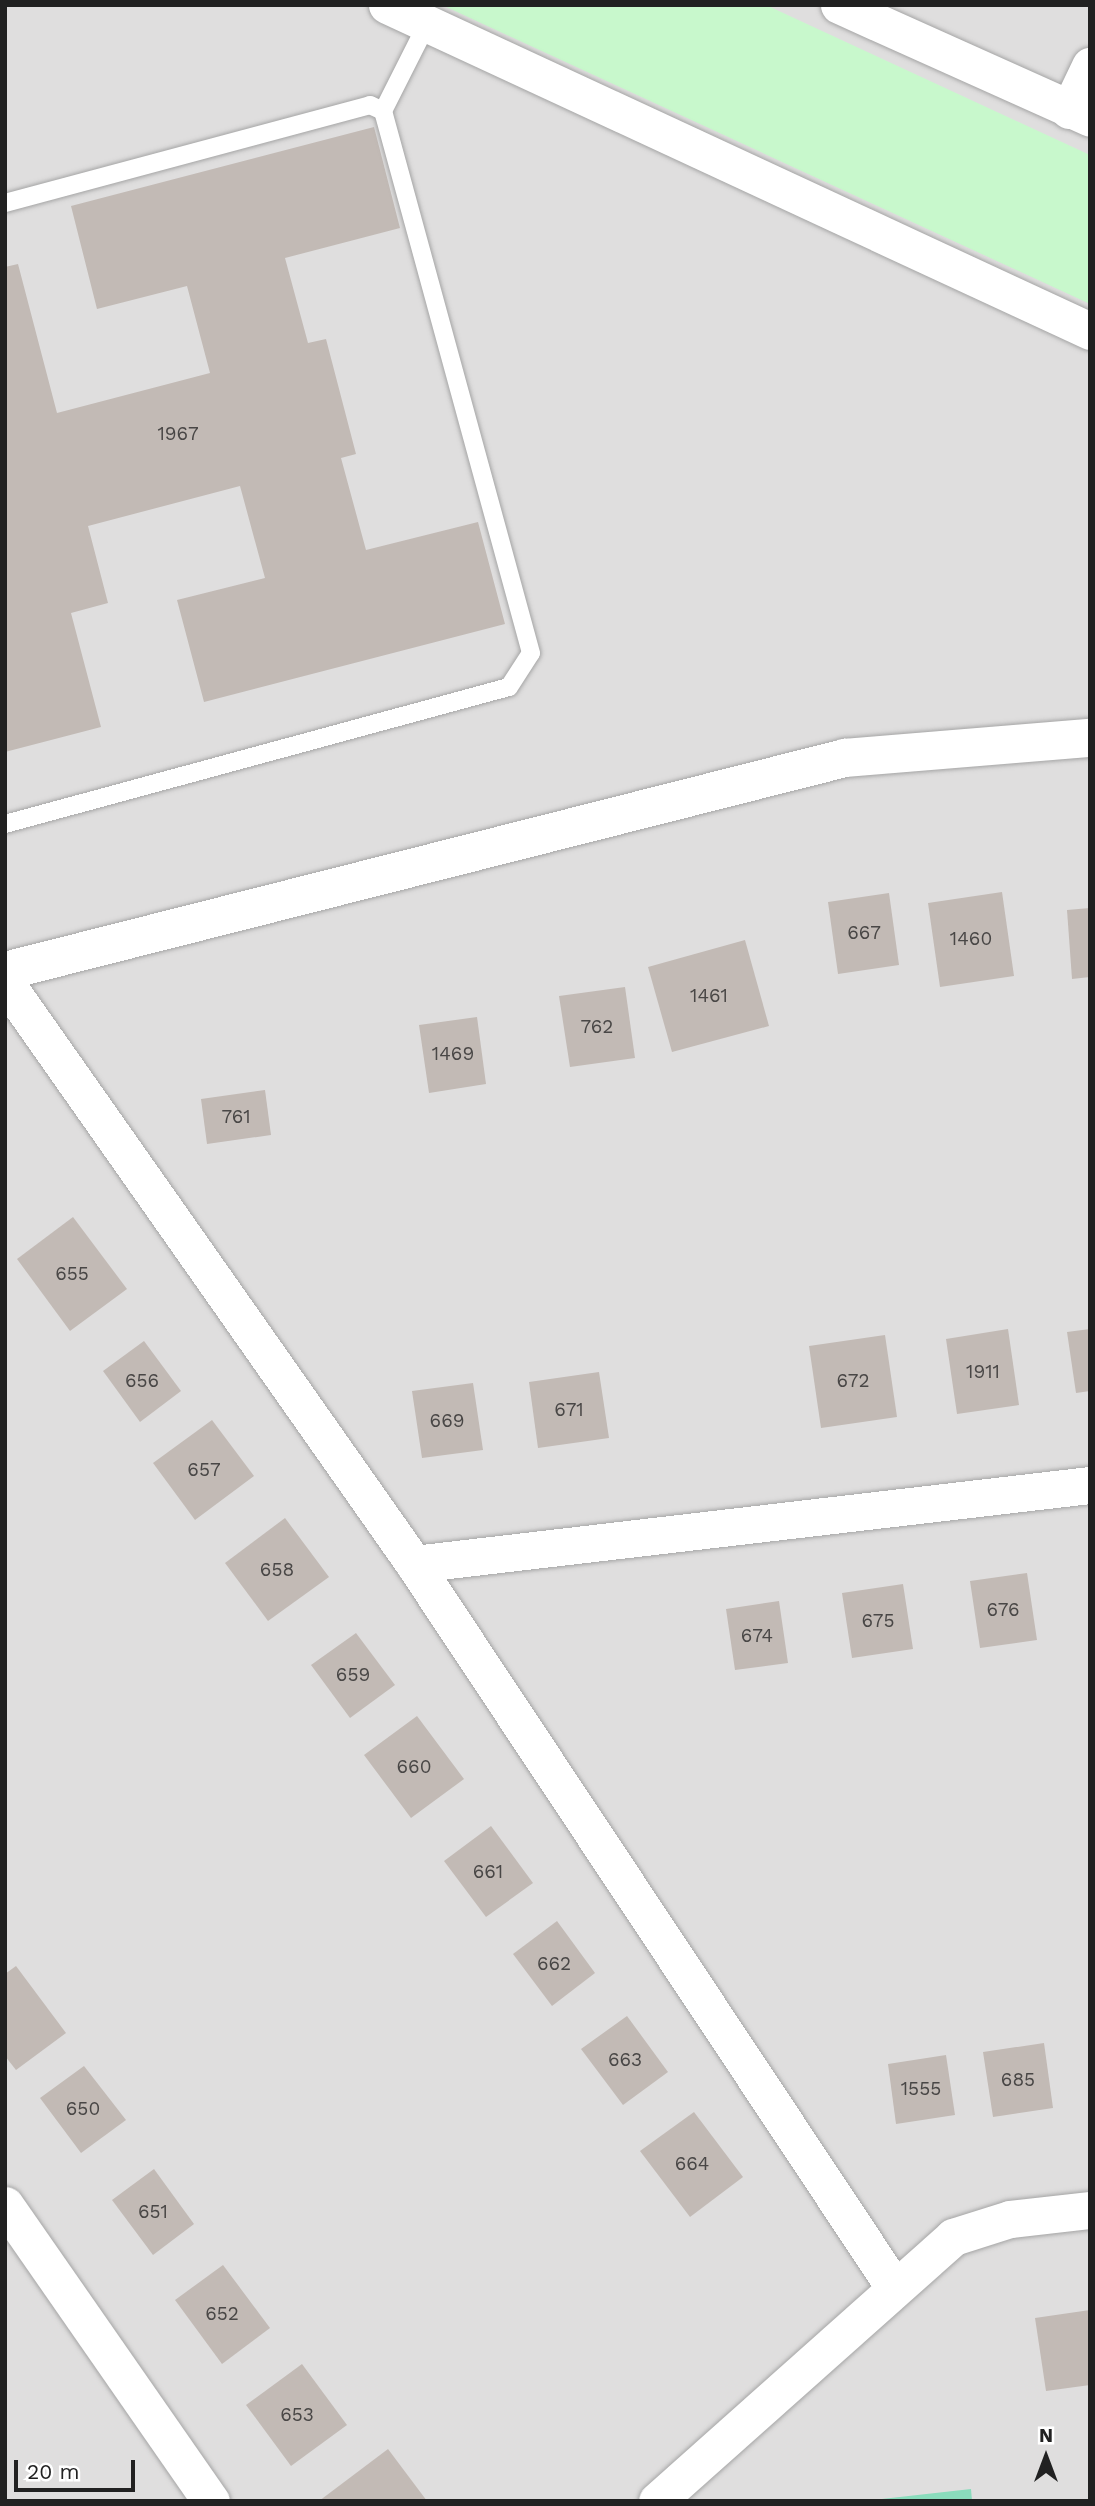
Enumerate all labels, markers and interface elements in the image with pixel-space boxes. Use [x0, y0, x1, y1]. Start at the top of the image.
house number: 1967 [157, 423, 199, 445]
house number: 667 [847, 922, 881, 944]
house number: 1460 [950, 928, 992, 950]
house number: 1461 [690, 985, 728, 1007]
house number: 762 [581, 1016, 613, 1038]
house number: 1469 [432, 1043, 474, 1065]
house number: 761 [221, 1106, 251, 1128]
house number: 655 [55, 1263, 89, 1285]
house number: 1911 [966, 1361, 1000, 1383]
house number: 656 [125, 1370, 159, 1392]
house number: 672 [836, 1370, 870, 1392]
house number: 671 [554, 1399, 584, 1421]
house number: 669 [430, 1410, 464, 1432]
house number: 657 [187, 1459, 221, 1481]
house number: 658 [260, 1559, 294, 1581]
house number: 676 [986, 1599, 1020, 1621]
house number: 675 [861, 1610, 895, 1632]
house number: 674 [741, 1625, 773, 1647]
house number: 659 [336, 1664, 370, 1686]
house number: 660 [397, 1756, 431, 1778]
house number: 661 [473, 1861, 503, 1883]
house number: 662 [537, 1953, 571, 1975]
house number: 663 [608, 2049, 642, 2071]
house number: 685 [1001, 2069, 1035, 2091]
house number: 1555 [901, 2078, 941, 2100]
house number: 650 [66, 2098, 100, 2120]
house number: 664 [675, 2153, 709, 2175]
house number: 651 [138, 2201, 168, 2223]
house number: 652 [205, 2303, 239, 2325]
house number: 653 [280, 2404, 314, 2426]
north arrow [1011, 2422, 1081, 2492]
text: N [1039, 2424, 1053, 2447]
scale bar [18, 2446, 138, 2490]
text: 20 m [27, 2459, 79, 2484]

